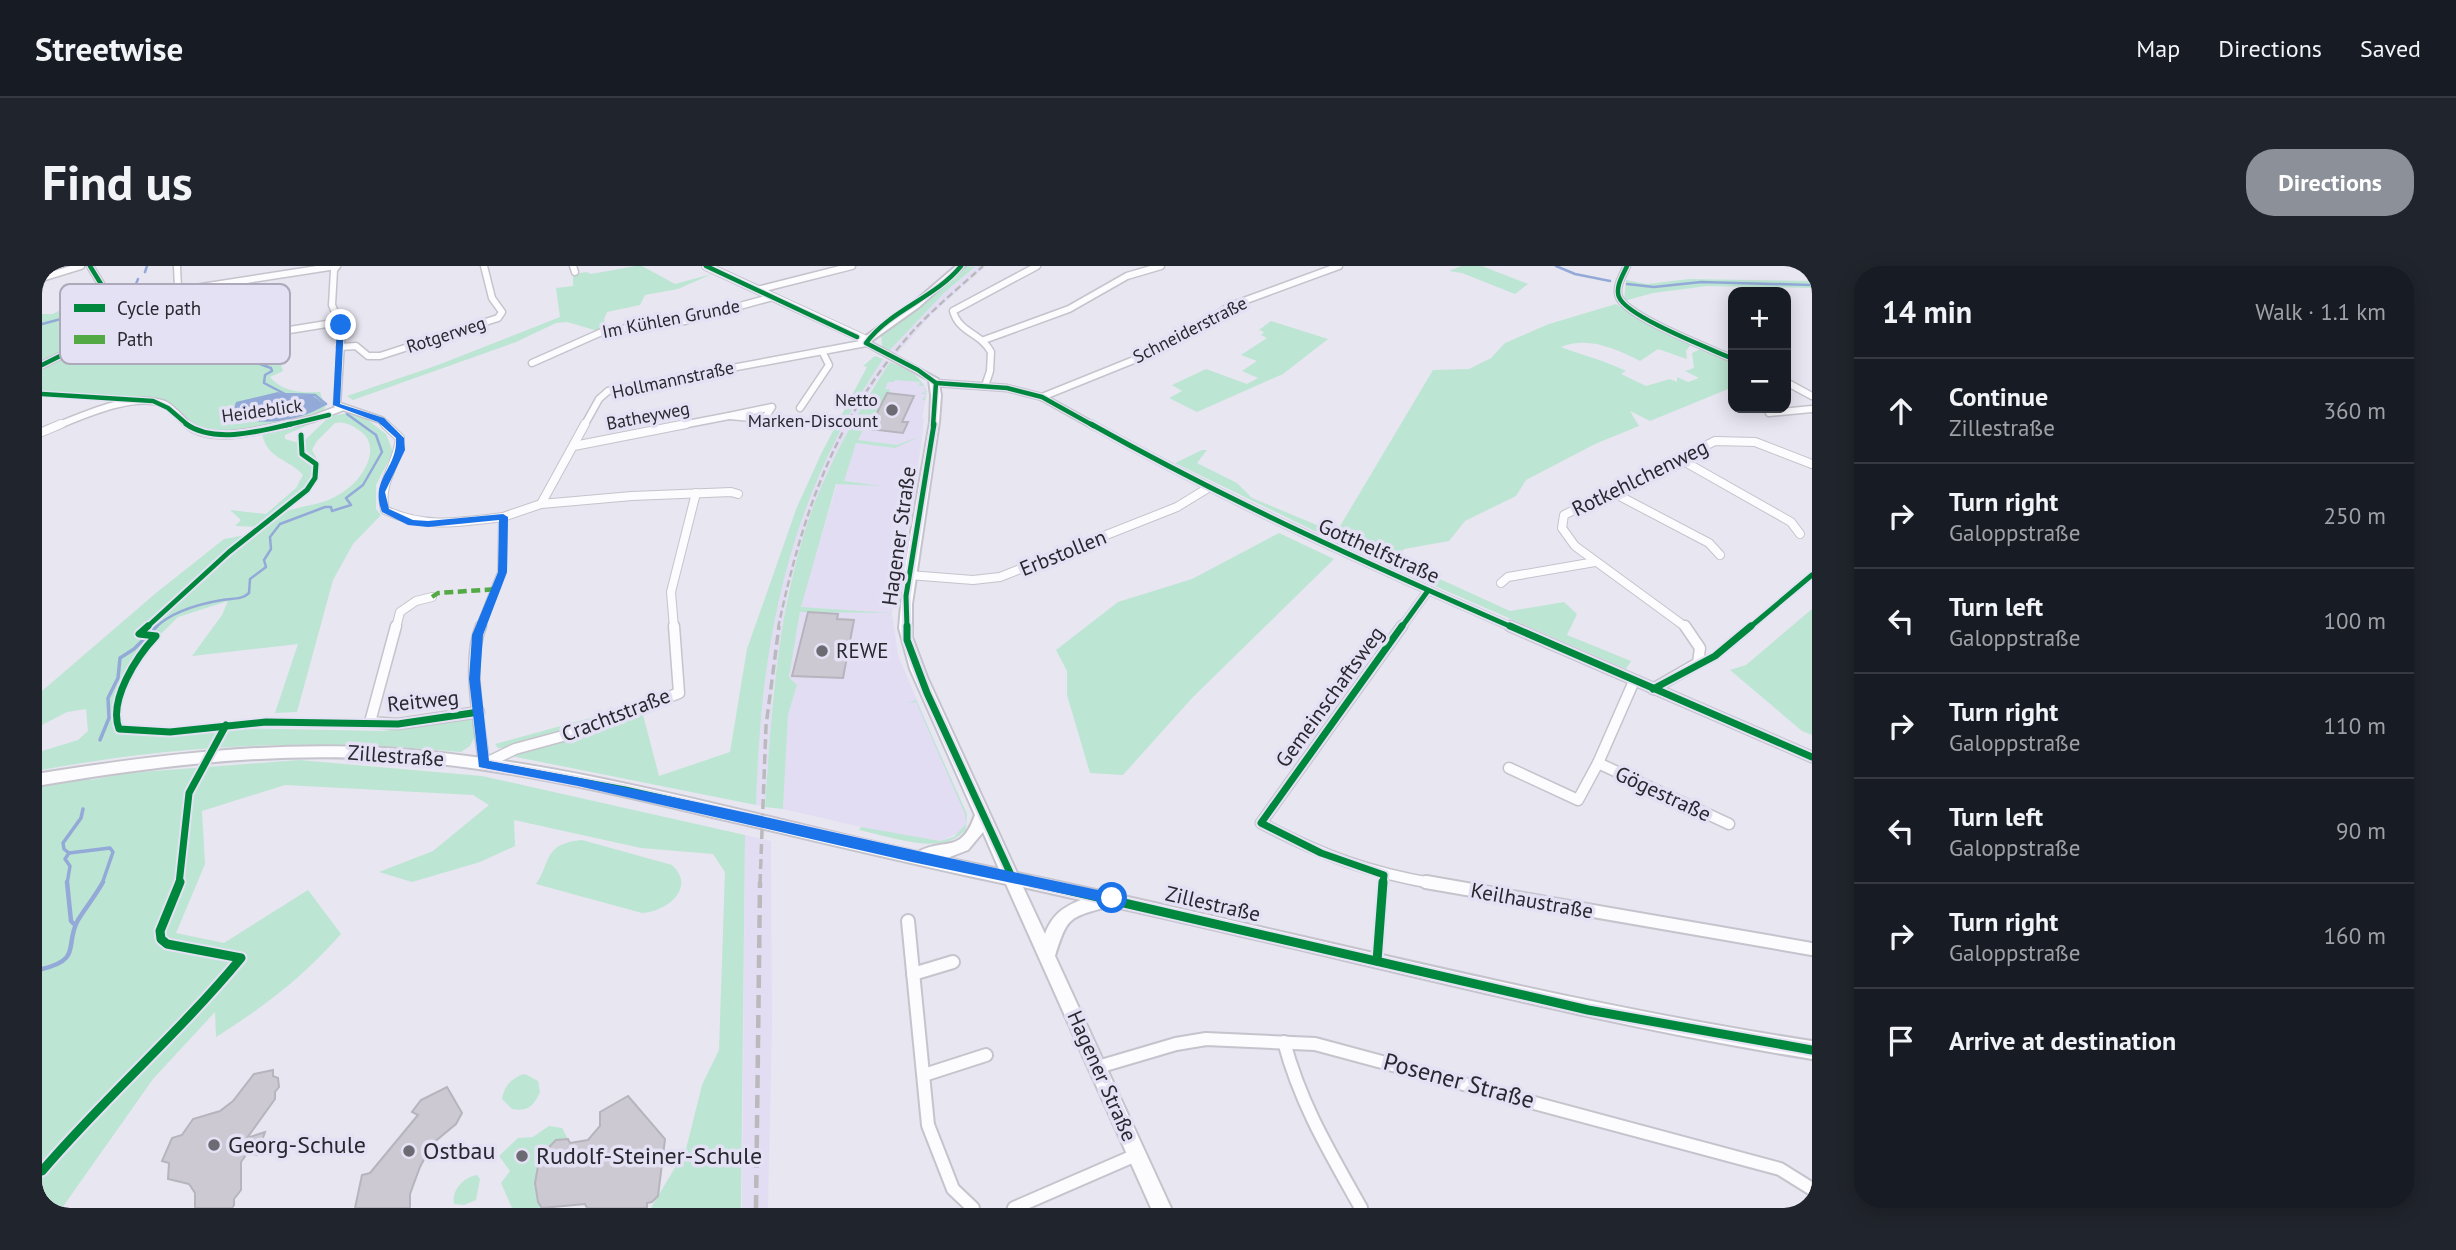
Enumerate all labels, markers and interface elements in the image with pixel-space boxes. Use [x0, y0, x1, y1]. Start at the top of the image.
text: Streetwise [35, 27, 183, 70]
text: Map [2136, 33, 2180, 64]
text: Directions [2218, 33, 2322, 64]
text: Saved [2360, 33, 2421, 64]
button: Directions [2246, 149, 2414, 216]
text: Find us [42, 150, 193, 214]
legend [60, 284, 290, 364]
map controls [1728, 287, 1791, 413]
button: + [1728, 287, 1791, 350]
street label: Schneiderstraße [1129, 291, 1251, 368]
text: 14 min [1882, 292, 1972, 331]
street label: Im Kühlen Grunde [600, 294, 742, 343]
text: Cycle path [117, 296, 201, 320]
text: Walk · 1.1 km [2255, 297, 2386, 326]
route end [325, 309, 356, 340]
street label: Rotgerweg [403, 311, 488, 358]
text: Path [117, 327, 153, 351]
button: − [1728, 350, 1791, 413]
street label: Hollmannstraße [610, 355, 736, 404]
text: Continue [1949, 380, 2048, 413]
place label: Netto Marken-Discount [748, 388, 878, 432]
icon: ahead [1882, 392, 1920, 430]
street label: Heideblick [220, 393, 304, 428]
street label: Batheyweg [604, 396, 691, 435]
text: 360 m [2324, 396, 2386, 425]
marker: Netto Marken-Discount [884, 402, 900, 418]
text: Zillestraße [1949, 413, 2055, 442]
street label: Rotkehlchenweg [1567, 433, 1712, 522]
street label: Hagener Straße [875, 465, 922, 607]
text: Turn right [1949, 485, 2058, 518]
icon: right [1882, 497, 1920, 535]
text: 250 m [2324, 501, 2386, 530]
street label: Gotthelfstraße [1314, 512, 1444, 589]
text: Galoppstraße [1949, 518, 2080, 547]
street label: Erbstollen [1016, 523, 1110, 582]
text: Turn left [1949, 590, 2043, 623]
icon: left [1882, 602, 1920, 640]
text: 100 m [2324, 606, 2386, 635]
street label: Gemeinschaftsweg [1269, 621, 1390, 773]
text: Galoppstraße [1949, 623, 2080, 652]
place label: REWE [836, 637, 888, 664]
marker: REWE [814, 643, 830, 659]
street label: Crachtstraße [558, 682, 674, 748]
street label: Reitweg [386, 683, 460, 718]
text: Turn right [1949, 695, 2058, 728]
icon: right [1882, 707, 1920, 745]
text: 110 m [2324, 711, 2386, 740]
text: Galoppstraße [1949, 728, 2080, 757]
street label: Zillestraße [347, 739, 445, 772]
street label: Gögestraße [1611, 760, 1715, 827]
text: Turn left [1949, 800, 2043, 833]
icon: left [1882, 812, 1920, 850]
text: 90 m [2336, 816, 2386, 845]
text: Galoppstraße [1949, 833, 2080, 862]
street label: Keilhaustraße [1469, 876, 1596, 925]
street label: Zillestraße [1163, 879, 1263, 928]
route start [1096, 882, 1127, 913]
text: Turn right [1949, 905, 2058, 938]
icon: right [1882, 917, 1920, 955]
text: 160 m [2324, 921, 2386, 950]
text: Galoppstraße [1949, 938, 2080, 967]
street label: Hagener Straße [1062, 1006, 1143, 1145]
icon: arrive [1882, 1022, 1920, 1060]
text: Arrive at destination [1949, 1024, 2176, 1057]
street label: Posener Straße [1380, 1045, 1538, 1116]
place label: Georg-Schule [228, 1129, 366, 1160]
place label: Ostbau [423, 1135, 495, 1166]
marker: Georg-Schule [206, 1137, 222, 1153]
place label: Rudolf-Steiner-Schule [536, 1140, 762, 1171]
marker: Ostbau [401, 1143, 417, 1159]
marker: Rudolf-Steiner-Schule [514, 1148, 530, 1164]

